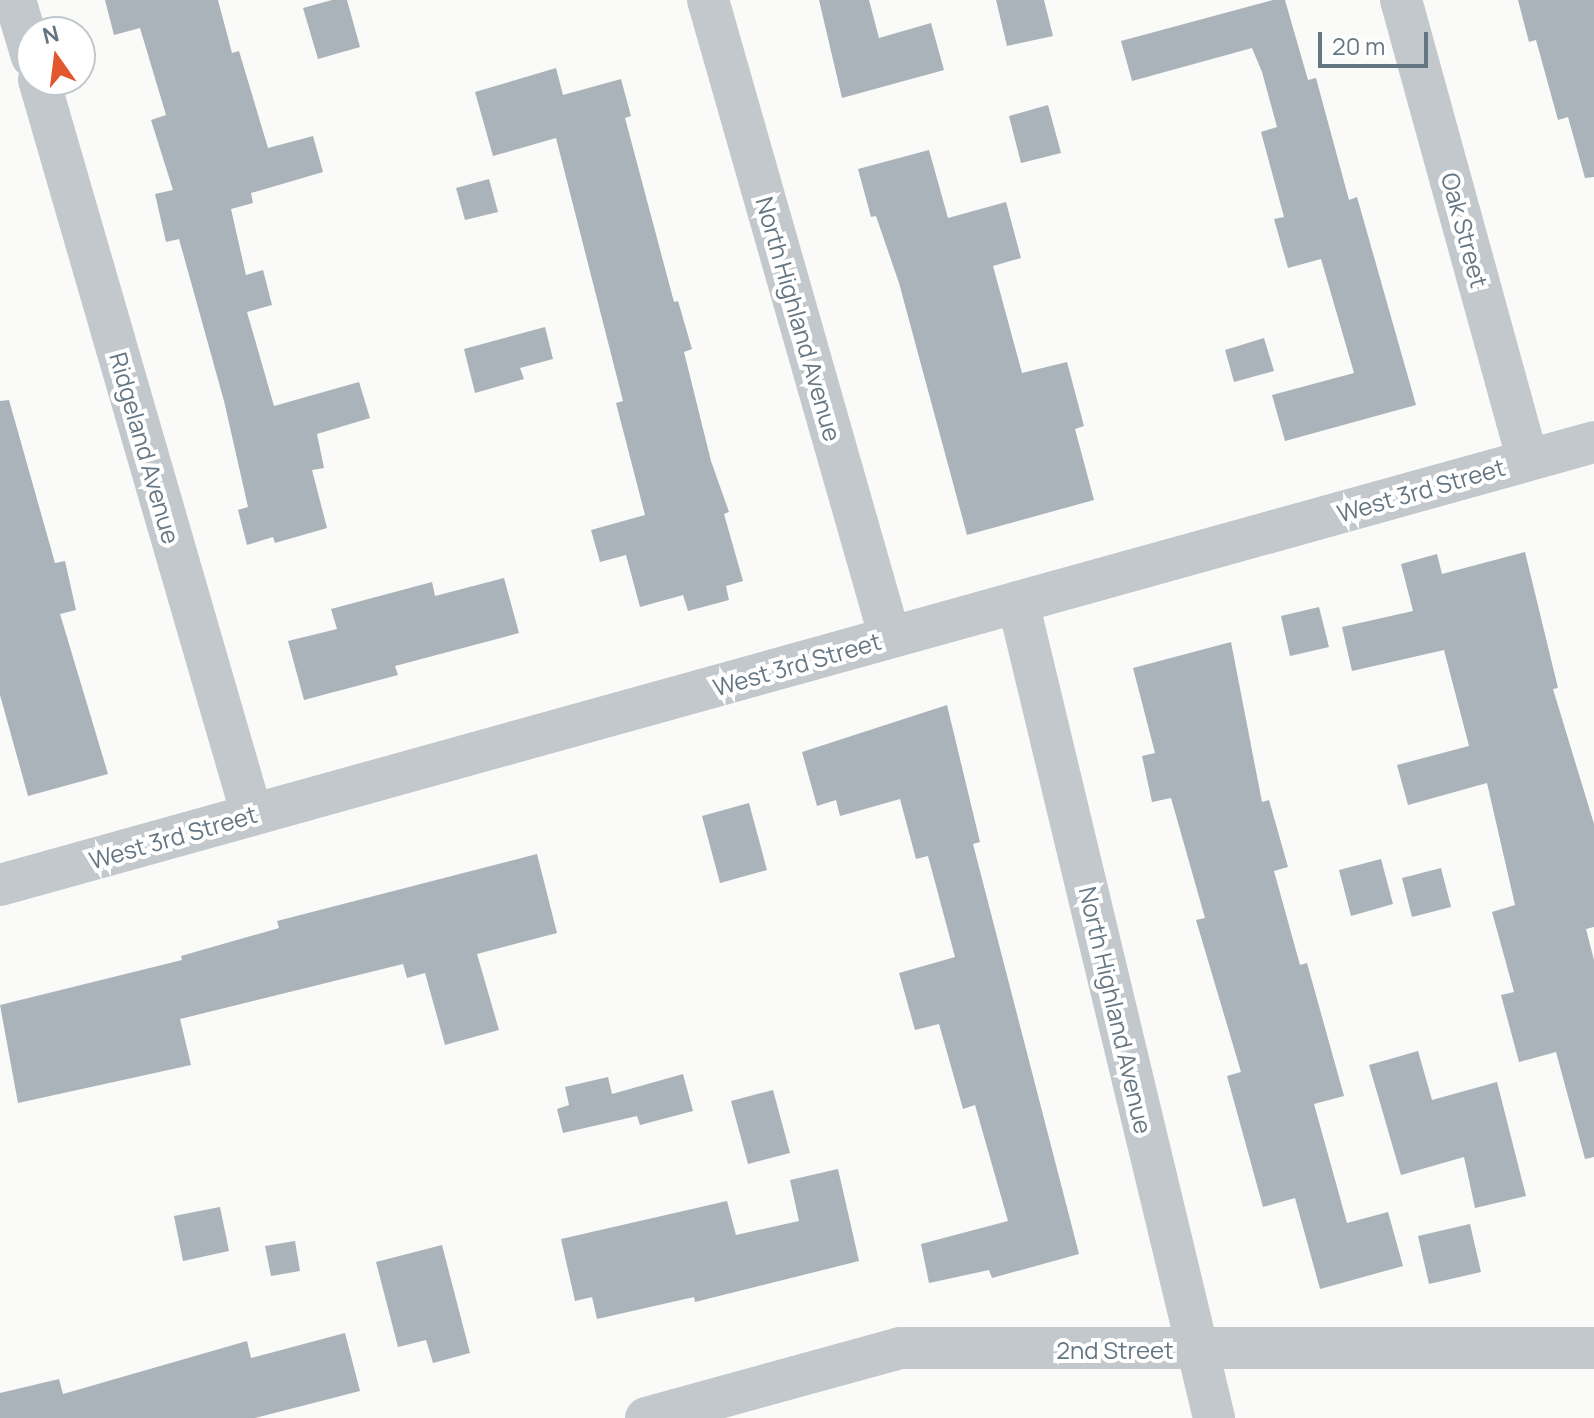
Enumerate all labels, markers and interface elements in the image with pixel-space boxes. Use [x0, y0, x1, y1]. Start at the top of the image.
north arrow [16, 16, 96, 96]
scale bar [1322, 16, 1432, 66]
text: N [39, 18, 62, 51]
text: 20 m [1332, 29, 1385, 62]
street label: Oak Street [1436, 169, 1494, 291]
street label: North Highland Avenue [750, 194, 848, 444]
street label: Ridgeland Avenue [104, 349, 186, 547]
street label: West 3rd Street [1334, 452, 1508, 528]
street label: West 3rd Street [710, 626, 884, 702]
street label: West 3rd Street [86, 799, 260, 875]
street label: North Highland Avenue [1074, 884, 1158, 1136]
street label: 2nd Street [1056, 1336, 1174, 1364]

